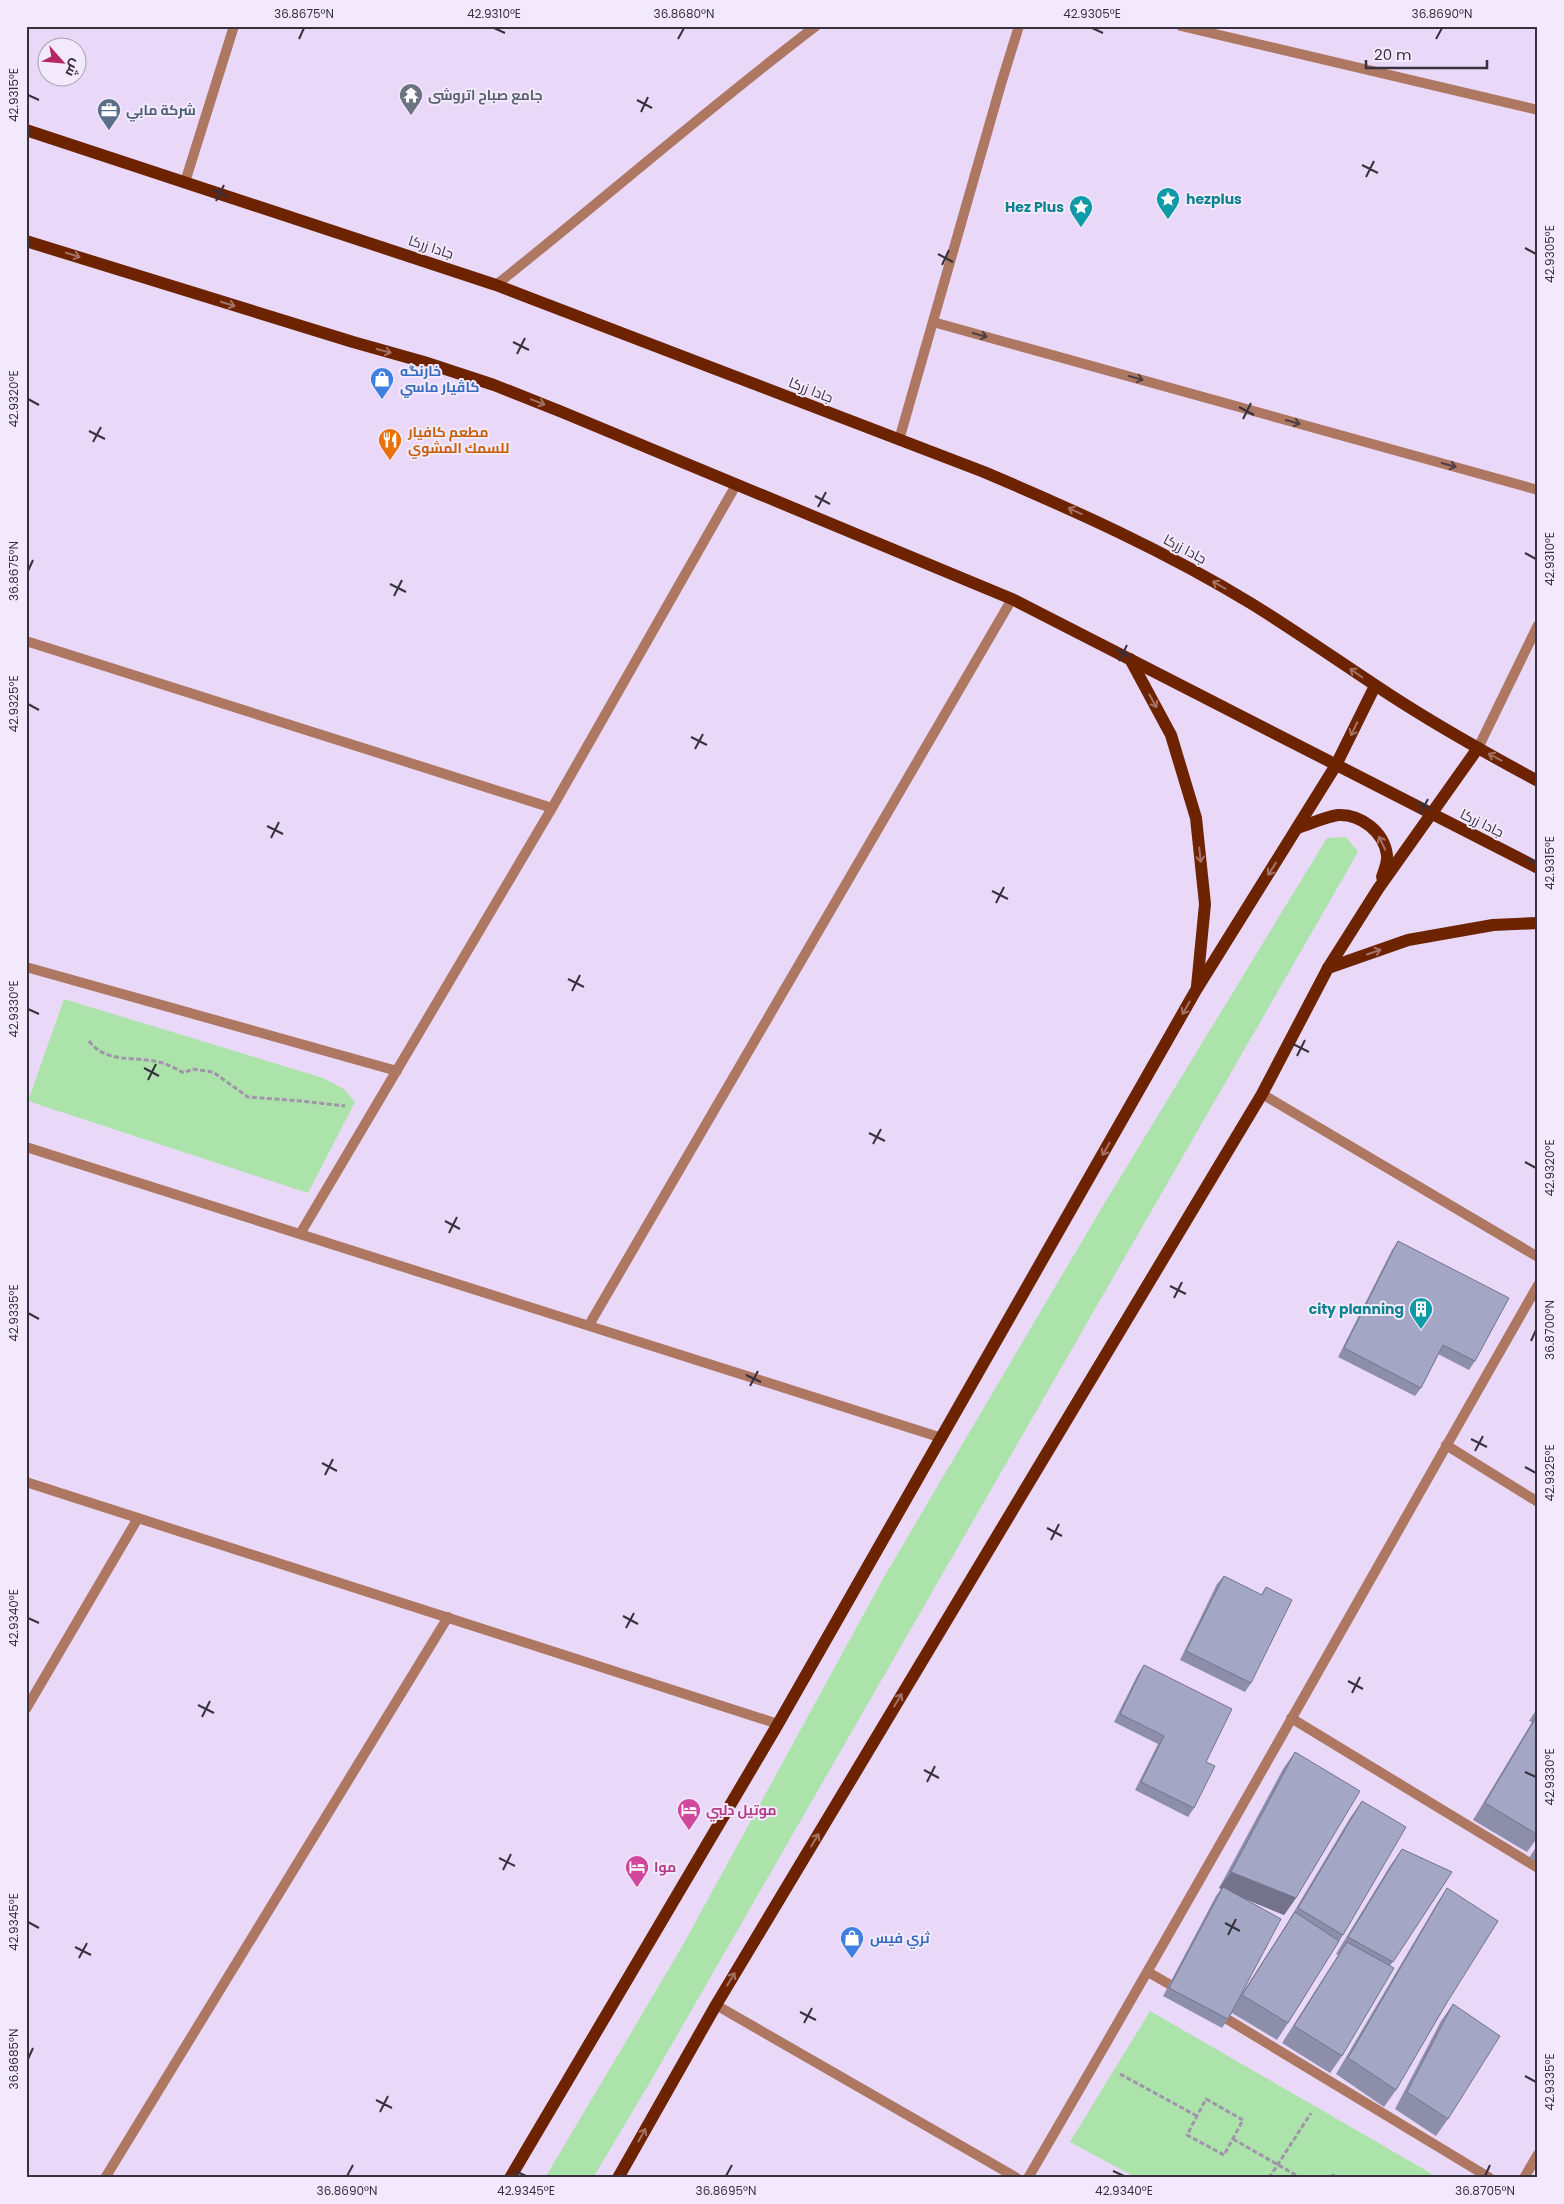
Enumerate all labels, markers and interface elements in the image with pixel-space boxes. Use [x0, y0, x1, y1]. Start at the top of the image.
text: 36.8675°N [274, 5, 334, 22]
text: 42.9310°E [467, 5, 521, 22]
text: 36.8680°N [654, 5, 714, 22]
text: 42.9305°E [1063, 5, 1121, 22]
text: 36.8690°N [1412, 5, 1472, 22]
north arrow [38, 38, 88, 88]
scale bar [1366, 38, 1488, 70]
text: 20 m [1374, 44, 1412, 65]
text: ش [61, 55, 87, 80]
text: 42.9315°E [5, 68, 22, 122]
temple icon: جامع صباح اتروشى [398, 82, 424, 116]
place label: جامع صباح اتروشى [428, 85, 543, 105]
office icon: شركة مابي [96, 97, 122, 131]
place label: شركة مابي [126, 100, 196, 122]
place icon: hezplus [1155, 186, 1181, 220]
place label: hezplus [1186, 189, 1242, 209]
place icon: Hez Plus [1068, 194, 1094, 228]
place label: Hez Plus [1005, 197, 1064, 217]
text: 42.9305°E [1541, 225, 1558, 283]
street label: جادا زرکا [406, 230, 456, 264]
one-way arrow [64, 251, 80, 261]
one-way arrow [220, 299, 236, 309]
one-way arrow [971, 330, 987, 340]
one-way arrow [375, 346, 391, 356]
place label: خارنگه كاڤيار ماسي [400, 361, 479, 398]
shop icon: خارنگه كاڤيار ماسي [369, 366, 395, 400]
text: 42.9320°E [5, 370, 22, 428]
street label: جادا زرکا [786, 372, 836, 408]
one-way arrow [1128, 374, 1144, 384]
one-way arrow [529, 398, 545, 407]
one-way arrow [1284, 418, 1300, 427]
place label: مطعم كافيار للسمك المشوي [407, 422, 509, 459]
restaurant icon: مطعم كافيار للسمك المشوي [377, 427, 403, 461]
one-way arrow [1441, 461, 1457, 471]
one-way arrow [1068, 506, 1083, 516]
street label: جادا زرکا [1160, 529, 1210, 569]
text: 42.9310°E [1541, 532, 1558, 586]
text: 36.8675°N [5, 541, 22, 601]
one-way arrow [1213, 580, 1227, 590]
one-way arrow [1350, 668, 1364, 678]
text: 42.9325°E [5, 675, 22, 733]
one-way arrow [1148, 694, 1158, 709]
one-way arrow [1349, 721, 1358, 736]
one-way arrow [1488, 752, 1503, 762]
street label: جادا زرکا [1457, 804, 1507, 842]
one-way arrow [1377, 836, 1387, 851]
text: 42.9315°E [1541, 836, 1558, 890]
one-way arrow [1195, 847, 1205, 863]
one-way arrow [1266, 862, 1276, 876]
one-way arrow [1365, 947, 1381, 956]
text: 42.9330°E [5, 980, 22, 1038]
one-way arrow [1181, 1000, 1191, 1014]
text: 42.9320°E [1541, 1139, 1558, 1197]
one-way arrow [1101, 1141, 1110, 1156]
text: 42.9335°E [5, 1284, 22, 1342]
building icon: city planning [1408, 1296, 1434, 1330]
place label: city planning [1309, 1299, 1404, 1319]
text: 36.8700°N [1541, 1300, 1558, 1360]
text: 42.9325°E [1541, 1444, 1558, 1502]
text: 42.9340°E [5, 1589, 22, 1647]
one-way arrow [894, 1694, 904, 1708]
text: 42.9330°E [1541, 1748, 1558, 1806]
hotel icon: موتيل دلبي [676, 1797, 702, 1831]
place label: موتيل دلبي [706, 1800, 777, 1822]
one-way arrow [810, 1833, 820, 1847]
hotel icon: موا [624, 1854, 650, 1888]
place label: موا [654, 1857, 676, 1877]
text: 42.9345°E [5, 1893, 22, 1951]
shop icon: ثري فيس [839, 1925, 865, 1959]
place label: ثري فيس [870, 1928, 931, 1949]
one-way arrow [727, 1972, 737, 1986]
text: 36.8685°N [5, 2029, 22, 2089]
text: 42.9335°E [1541, 2053, 1558, 2111]
one-way arrow [637, 2128, 647, 2143]
text: 36.8690°N [317, 2182, 377, 2199]
text: 42.9345°E [497, 2182, 555, 2199]
text: 36.8695°N [696, 2182, 756, 2199]
text: 42.9340°E [1095, 2182, 1153, 2199]
text: 36.8705°N [1455, 2182, 1515, 2199]

